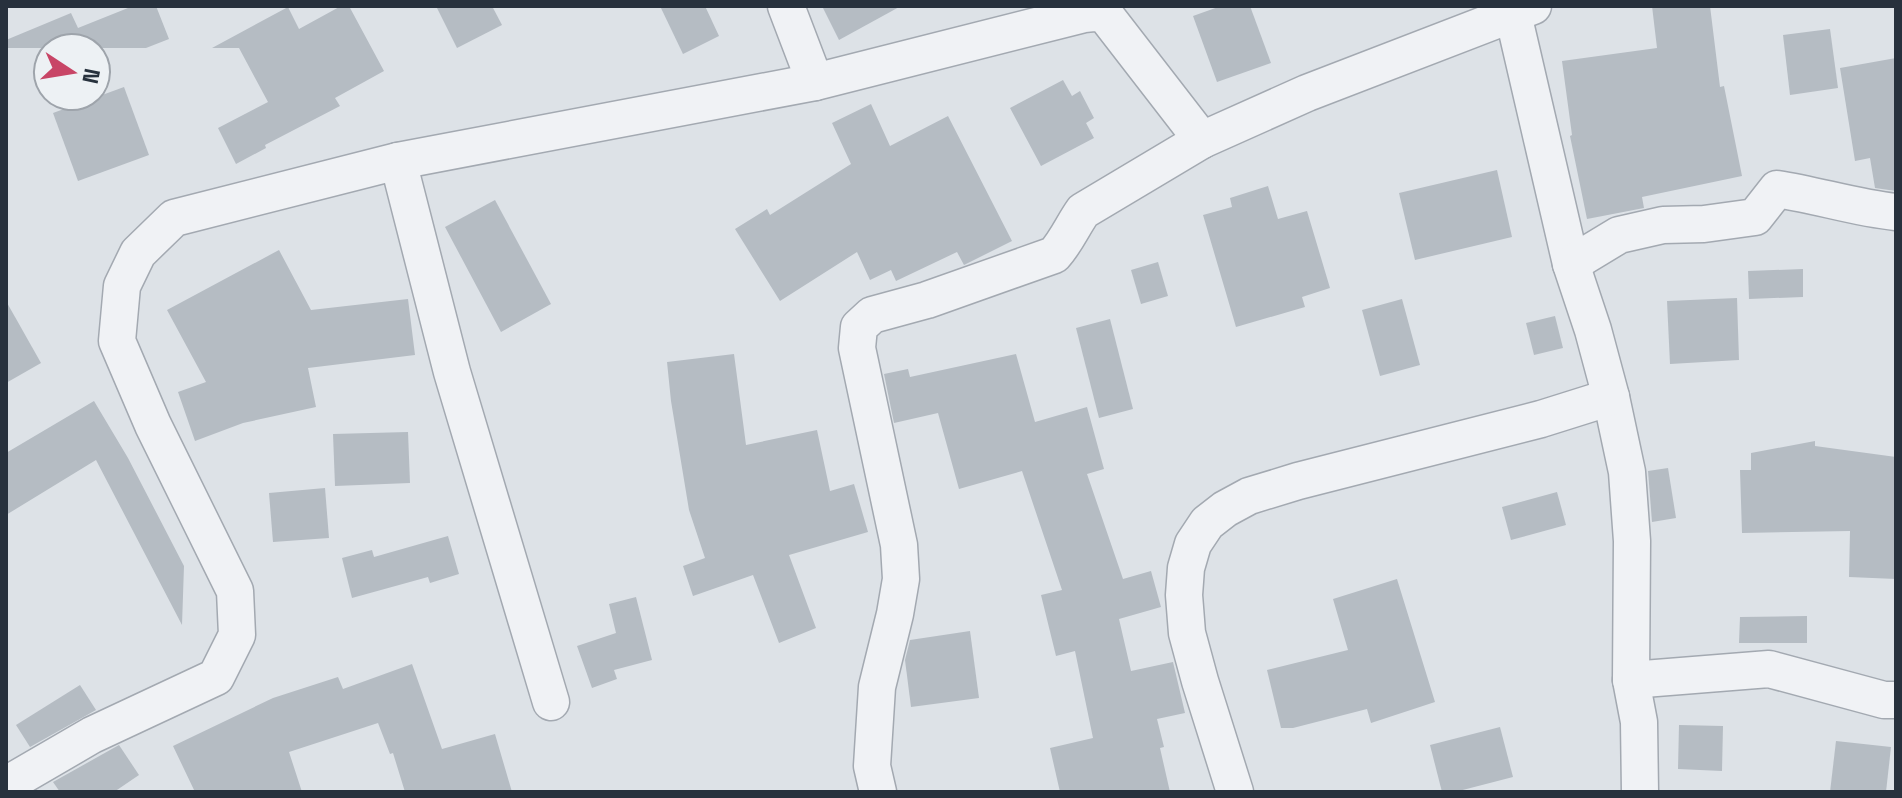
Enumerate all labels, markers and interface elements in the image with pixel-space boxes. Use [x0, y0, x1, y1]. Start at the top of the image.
north arrow [32, 32, 112, 112]
text: N [76, 66, 107, 86]

